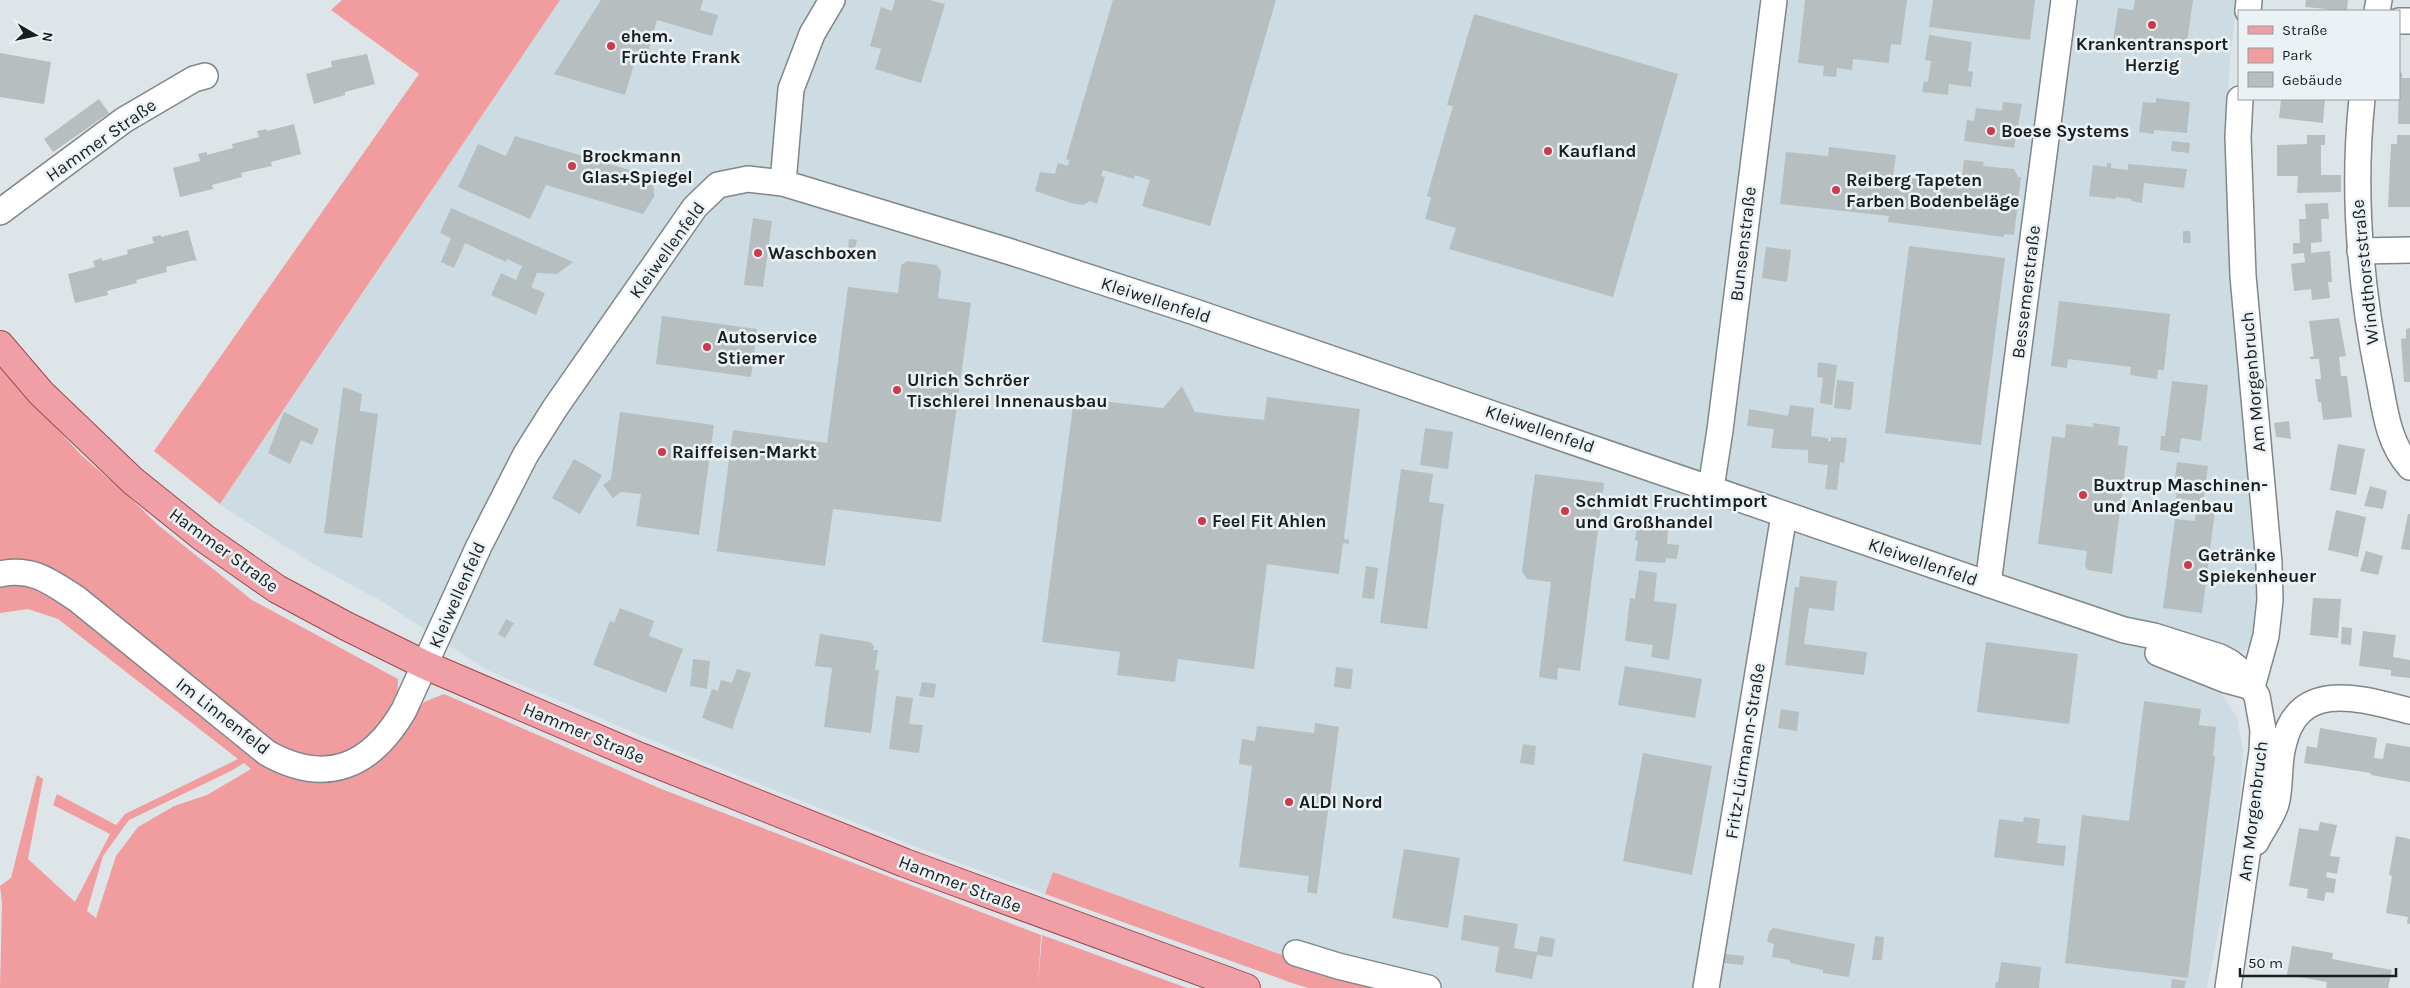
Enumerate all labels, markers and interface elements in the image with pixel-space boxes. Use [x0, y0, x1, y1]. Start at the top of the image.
north arrow [10, 10, 60, 60]
legend [2238, 10, 2400, 100]
marker: Krankentransport Herzig [2146, 19, 2158, 31]
text: Straße [2282, 21, 2327, 39]
place label: ehem. Früchte Frank [621, 25, 741, 68]
text: N [38, 31, 57, 43]
place label: Krankentransport Herzig [2076, 33, 2228, 76]
marker: ehem. Früchte Frank [605, 40, 617, 52]
text: Park [2282, 46, 2312, 64]
text: Gebäude [2282, 71, 2342, 89]
street label: Hammer Straße [41, 94, 161, 186]
place label: Boese Systems [2001, 120, 2129, 142]
marker: Boese Systems [1985, 125, 1997, 137]
place label: Kaufland [1558, 140, 1636, 162]
place label: Brockmann Glas+Spiegel [582, 145, 693, 188]
marker: Kaufland [1542, 145, 1554, 157]
marker: Brockmann Glas+Spiegel [566, 160, 578, 172]
place label: Reiberg Tapeten Farben Bodenbeläge [1846, 169, 2020, 212]
marker: Reiberg Tapeten Farben Bodenbeläge [1830, 184, 1842, 196]
street label: Bunsenstraße [1725, 185, 1761, 303]
street label: Kleiwellenfeld [625, 197, 709, 303]
street label: Windthorststraße [2346, 198, 2384, 346]
street label: Bessemerstraße [2007, 224, 2045, 360]
place label: Waschboxen [768, 242, 877, 264]
marker: Waschboxen [752, 247, 764, 259]
street label: Kleiwellenfeld [1098, 272, 1214, 328]
street label: Am Morgenbruch [2236, 311, 2270, 453]
place label: Autoservice Stiemer [717, 326, 817, 369]
marker: Autoservice Stiemer [701, 341, 713, 353]
place label: Ulrich Schröer Tischlerei Innenausbau [907, 369, 1108, 412]
marker: Ulrich Schröer Tischlerei Innenausbau [891, 384, 903, 396]
street label: Kleiwellenfeld [1482, 400, 1598, 458]
place label: Raiffeisen-Markt [672, 441, 817, 463]
marker: Raiffeisen-Markt [656, 446, 668, 458]
place label: Buxtrup Maschinen- und Anlagenbau [2093, 474, 2268, 517]
marker: Buxtrup Maschinen- und Anlagenbau [2077, 489, 2089, 501]
place label: Schmidt Fruchtimport und Großhandel [1575, 490, 1767, 533]
street label: Hammer Straße [165, 503, 283, 597]
marker: Schmidt Fruchtimport und Großhandel [1559, 505, 1571, 517]
place label: Feel Fit Ahlen [1212, 510, 1326, 532]
marker: Feel Fit Ahlen [1196, 515, 1208, 527]
street label: Kleiwellenfeld [1865, 533, 1981, 591]
street label: Kleiwellenfeld [424, 538, 490, 652]
place label: Getränke Spiekenheuer [2198, 544, 2316, 587]
marker: Getränke Spiekenheuer [2182, 559, 2194, 571]
street label: Fritz-Lürmann-Straße [1720, 661, 1770, 841]
street label: Im Linnenfeld [172, 673, 274, 759]
street label: Hammer Straße [520, 697, 648, 769]
street label: Am Morgenbruch [2233, 740, 2273, 882]
place label: ALDI Nord [1299, 791, 1383, 813]
marker: ALDI Nord [1283, 796, 1295, 808]
street label: Hammer Straße [895, 850, 1025, 918]
scale bar [2240, 946, 2396, 978]
text: 50 m [2248, 954, 2283, 972]

